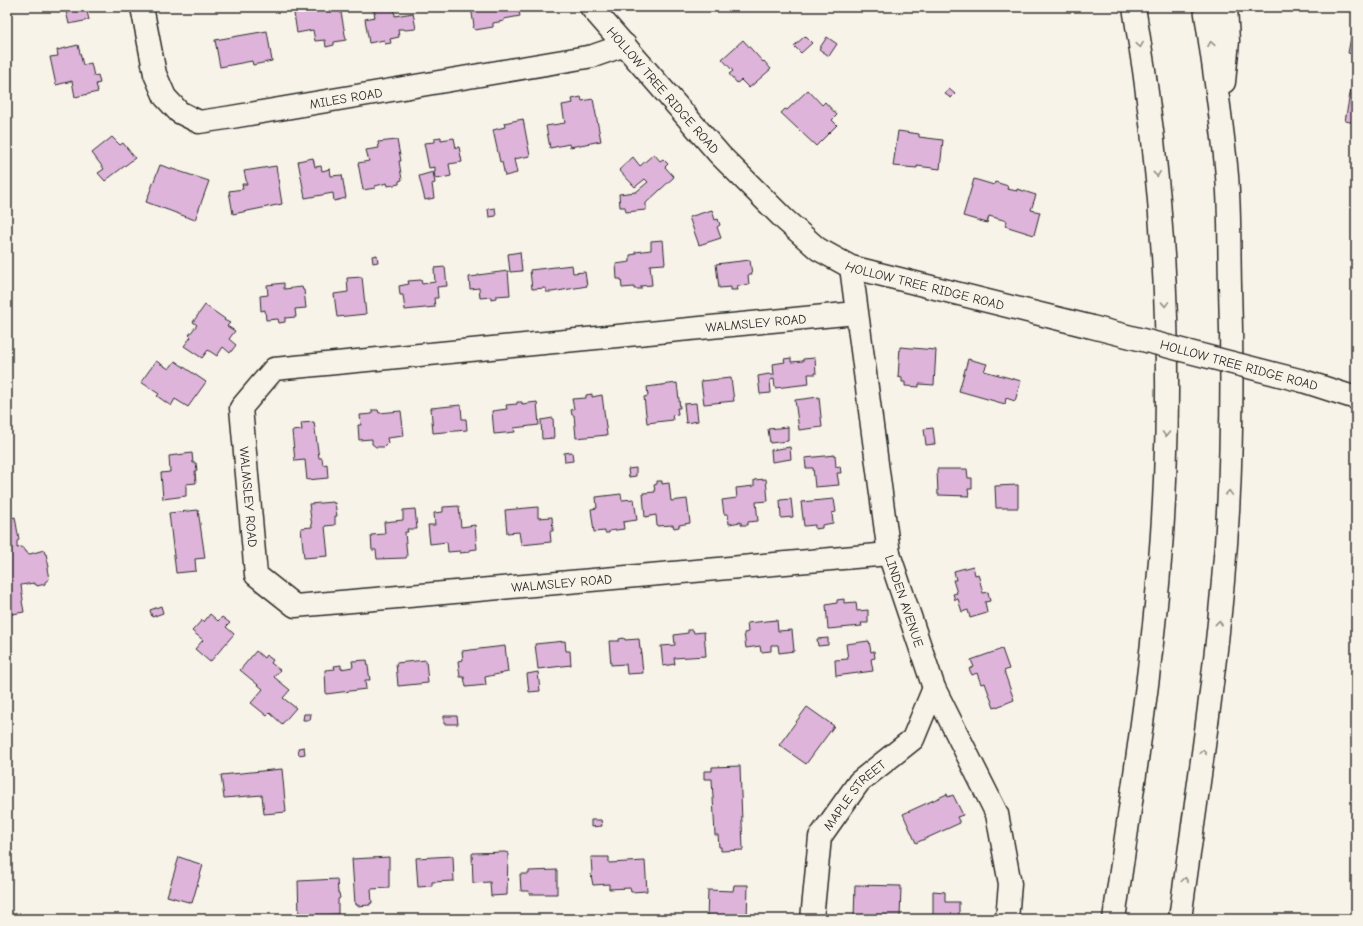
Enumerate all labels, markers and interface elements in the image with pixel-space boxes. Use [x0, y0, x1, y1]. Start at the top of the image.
street label: HOLLOW TREE RIDGE ROAD [604, 24, 723, 156]
one-way arrow [1207, 41, 1216, 47]
one-way arrow [1135, 42, 1144, 49]
street label: MILES ROAD [308, 84, 383, 111]
one-way arrow [1152, 171, 1161, 177]
street label: HOLLOW TREE RIDGE ROAD [843, 258, 1006, 312]
one-way arrow [1160, 301, 1169, 307]
street label: WALMSLEY ROAD [705, 311, 807, 335]
street label: HOLLOW TREE RIDGE ROAD [1158, 337, 1320, 393]
one-way arrow [1162, 431, 1170, 437]
street label: WALMSLEY ROAD [237, 446, 261, 548]
one-way arrow [1225, 490, 1233, 496]
street label: LINDEN AVENUE [882, 553, 927, 649]
street label: WALMSLEY ROAD [511, 571, 613, 595]
one-way arrow [1214, 620, 1223, 626]
one-way arrow [1198, 749, 1207, 755]
street label: MAPLE STREET [820, 756, 888, 833]
one-way arrow [1180, 877, 1189, 883]

